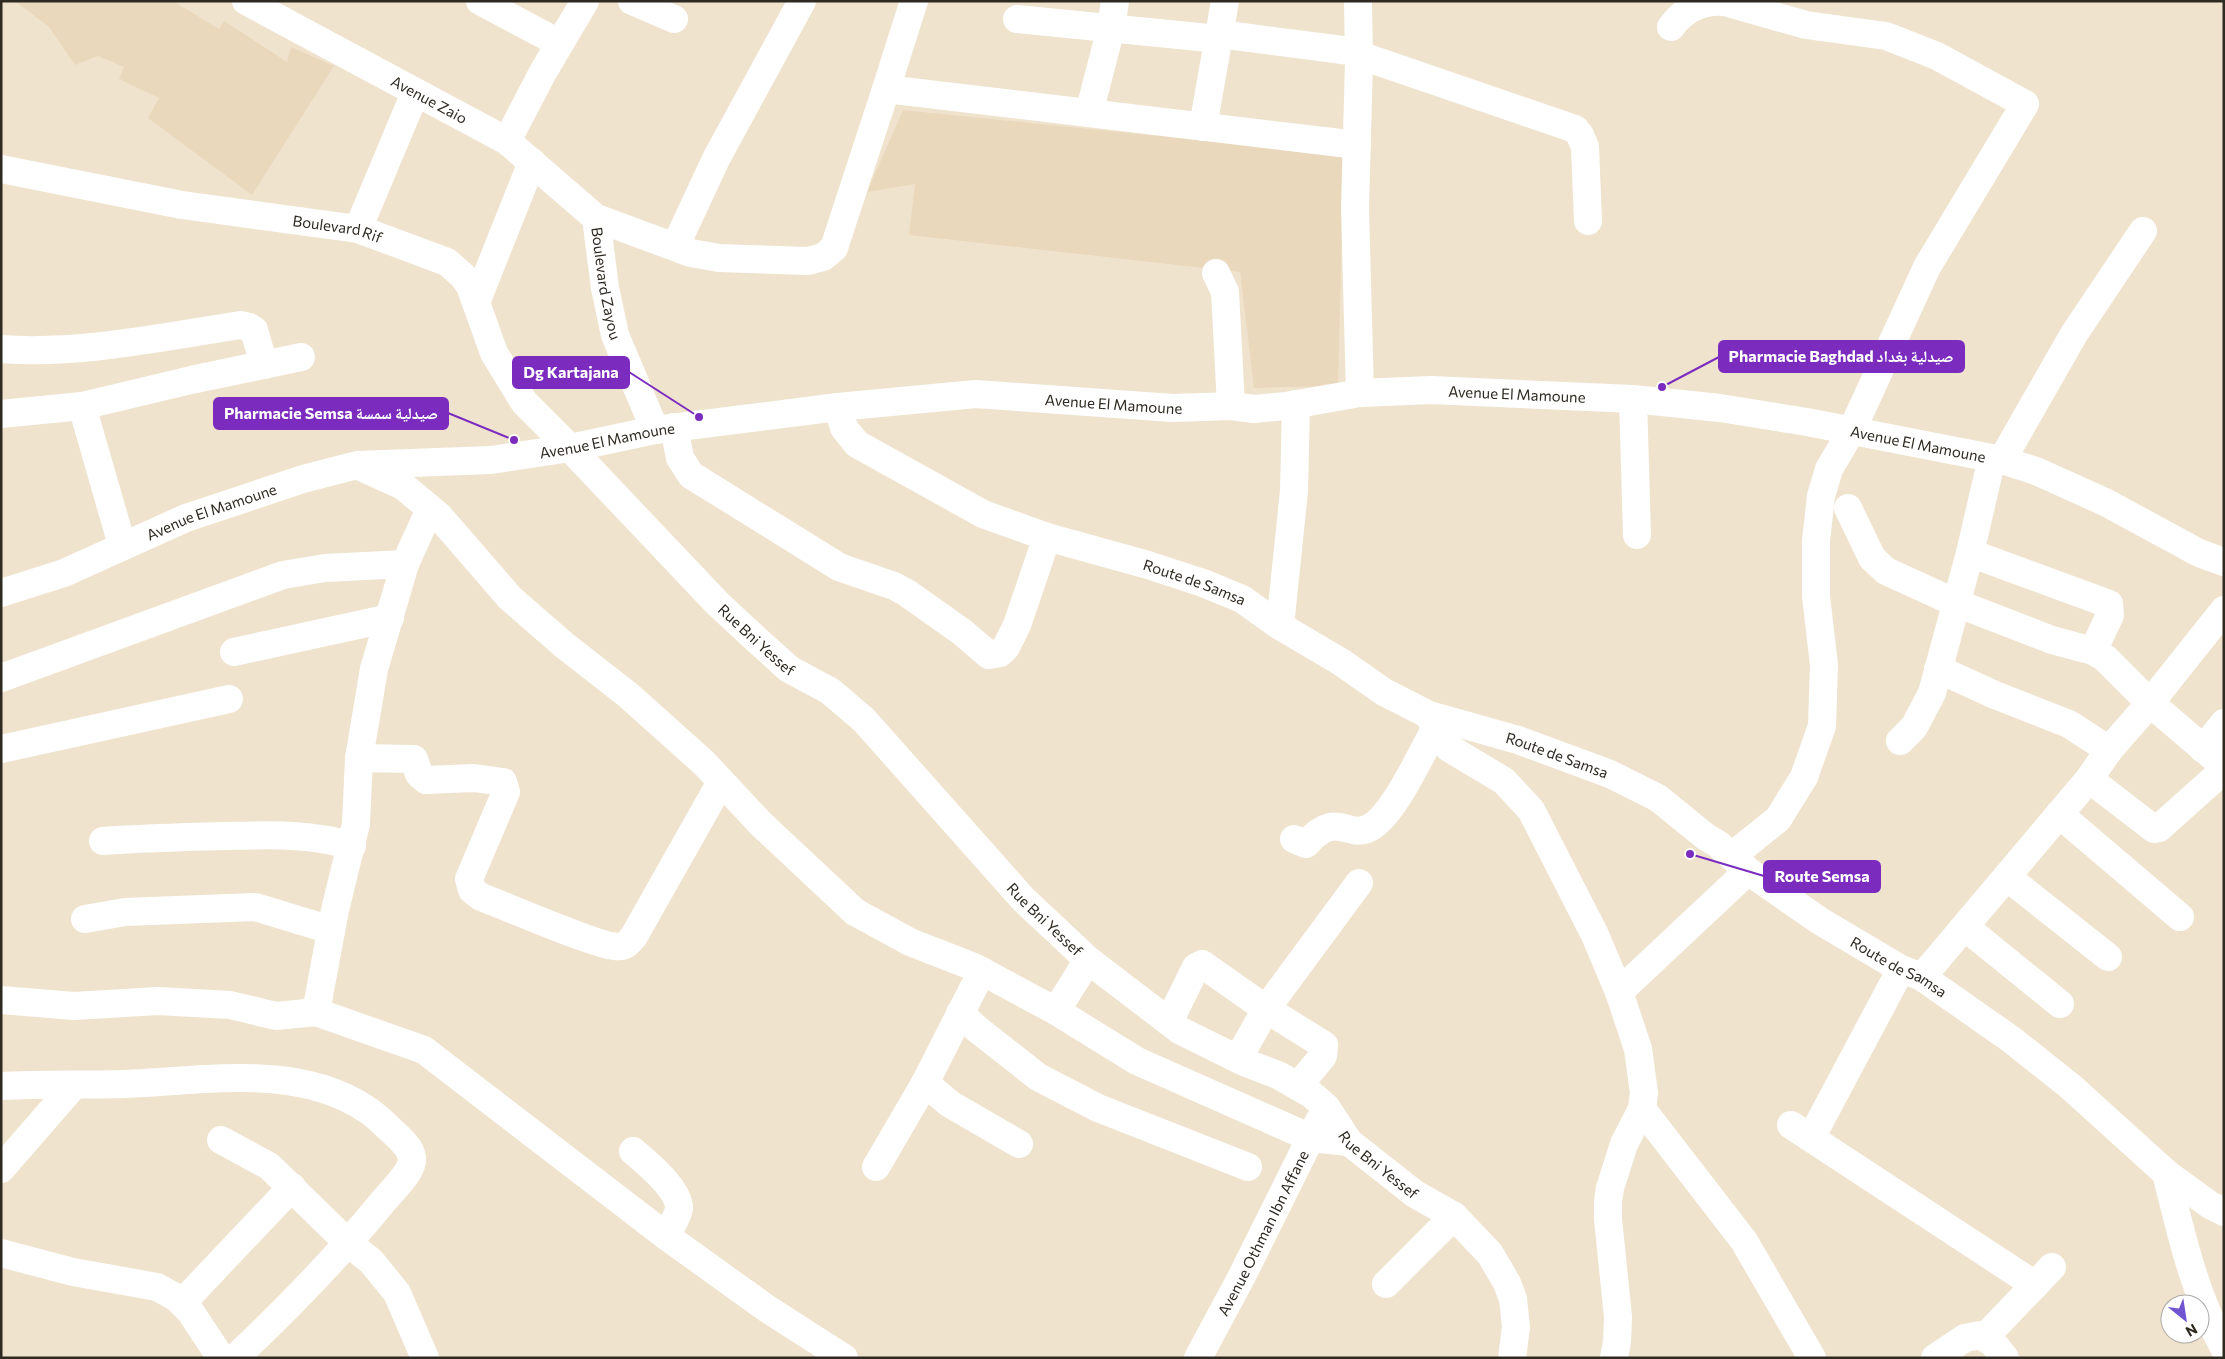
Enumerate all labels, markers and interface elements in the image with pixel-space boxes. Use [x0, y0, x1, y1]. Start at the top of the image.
street label: Avenue Zaio [388, 72, 470, 127]
street label: Boulevard Rif [292, 211, 385, 246]
street label: Boulevard Zayou [588, 226, 625, 342]
callout: Pharmacie Baghdad صيدلية بغداد [1719, 341, 1964, 372]
text: Pharmacie Baghdad صيدلية بغداد [1729, 346, 1953, 366]
callout: Dg Kartajana [513, 357, 629, 388]
text: Dg Kartajana [523, 362, 619, 381]
street label: Avenue El Mamoune [1448, 382, 1586, 406]
street label: Avenue El Mamoune [1044, 390, 1183, 417]
callout: Pharmacie Semsa صيدلية سمسة [214, 398, 448, 429]
text: Pharmacie Semsa صيدلية سمسة [224, 403, 438, 422]
street label: Avenue El Mamoune [538, 419, 676, 462]
street label: Avenue El Mamoune [1849, 422, 1987, 466]
street label: Avenue El Mamoune [143, 479, 279, 544]
street label: Route de Samsa [1141, 555, 1249, 609]
street label: Rue Bni Yessef [715, 600, 798, 680]
street label: Route de Samsa [1504, 728, 1611, 782]
callout: Route Semsa [1764, 861, 1880, 892]
text: Route Semsa [1774, 866, 1870, 885]
street label: Rue Bni Yessef [1004, 879, 1087, 960]
street label: Route de Samsa [1848, 932, 1950, 1001]
street label: Rue Bni Yessef [1335, 1127, 1422, 1202]
street label: Avenue Othman Ibn Affane [1214, 1147, 1312, 1319]
north arrow [2160, 1294, 2210, 1344]
text: N [2183, 1321, 2201, 1341]

